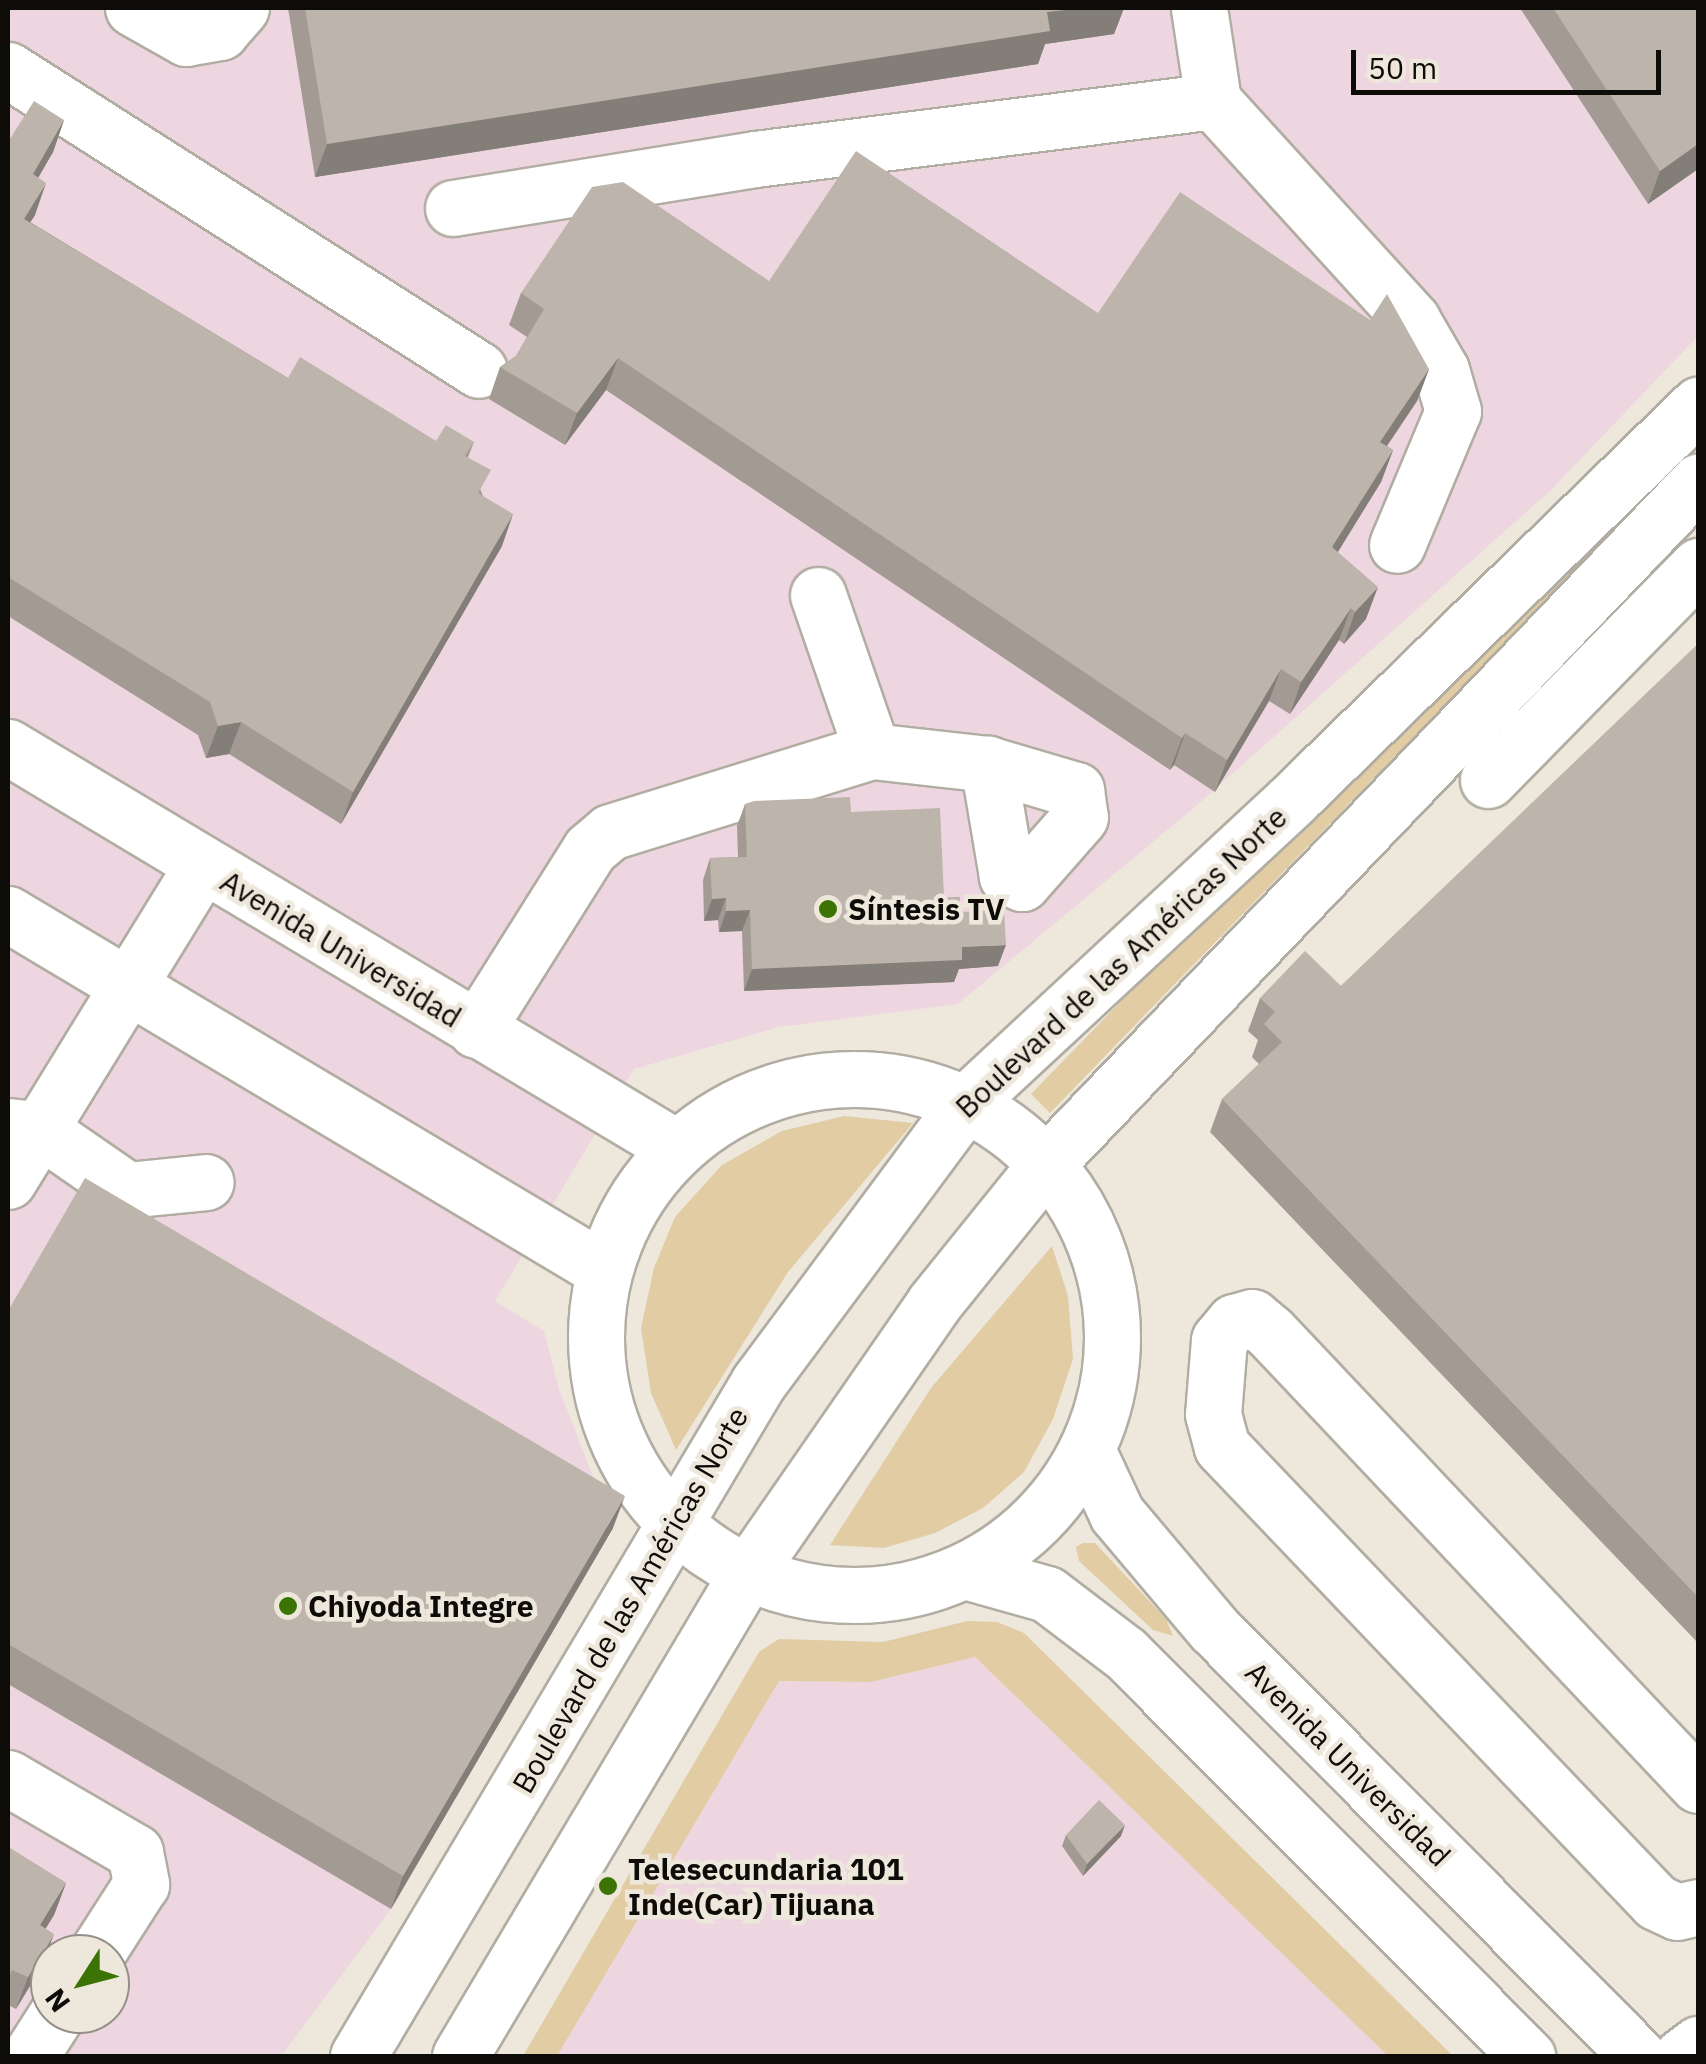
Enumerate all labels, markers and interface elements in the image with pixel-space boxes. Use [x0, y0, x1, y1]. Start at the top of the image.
scale bar [1356, 30, 1666, 92]
text: 50 m [1368, 48, 1437, 87]
street label: Boulevard de las Américas Norte [948, 799, 1294, 1125]
street label: Avenida Universidad [214, 863, 468, 1035]
place label: Síntesis TV [848, 891, 1004, 927]
marker: Síntesis TV [817, 898, 839, 920]
street label: Boulevard de las Américas Norte [504, 1401, 756, 1799]
place label: Chiyoda Integre [308, 1588, 534, 1624]
marker: Chiyoda Integre [277, 1595, 299, 1617]
street label: Avenida Universidad [1238, 1654, 1458, 1874]
place label: Telesecundaria 101 Inde(Car) Tijuana [628, 1851, 904, 1922]
marker: Telesecundaria 101 Inde(Car) Tijuana [597, 1875, 619, 1897]
north arrow [30, 1934, 130, 2034]
text: N [36, 1982, 78, 2020]

